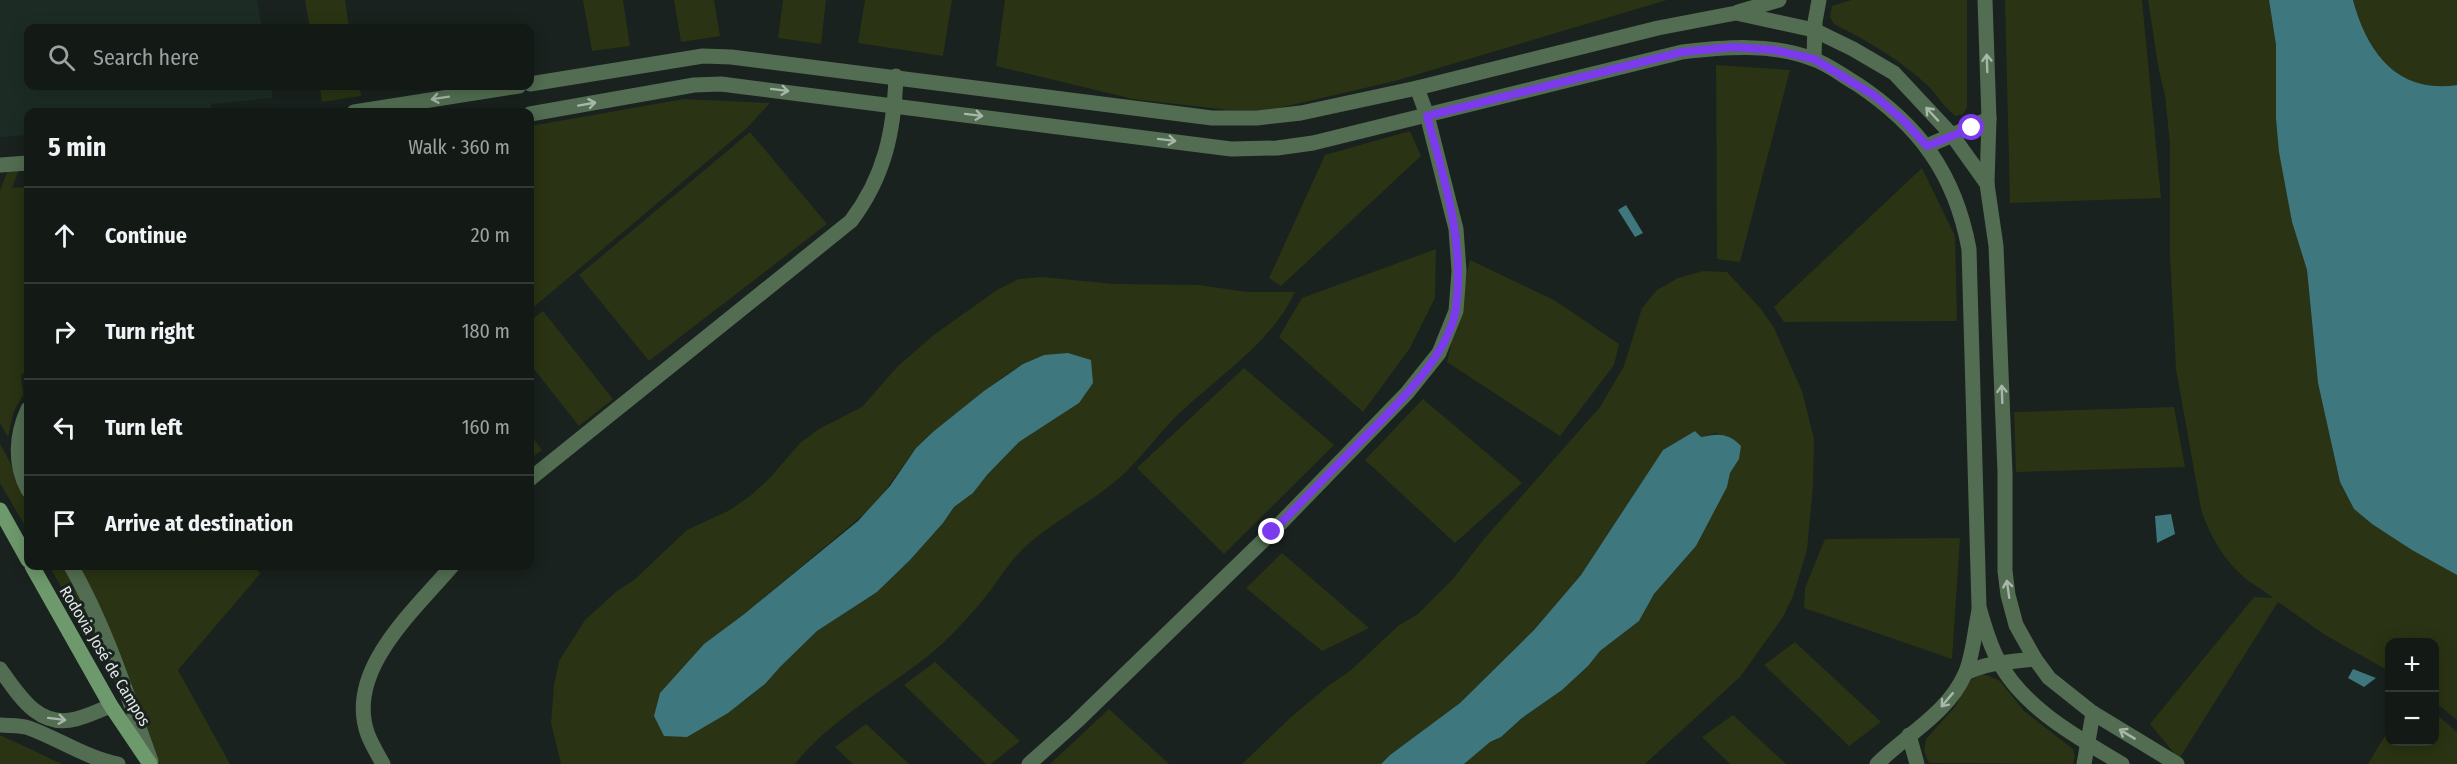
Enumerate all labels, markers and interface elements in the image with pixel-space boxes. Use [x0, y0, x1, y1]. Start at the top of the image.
search box [24, 24, 534, 90]
icon: search [45, 41, 78, 74]
text: Search here [93, 44, 199, 71]
one-way arrow [1981, 53, 1992, 73]
one-way arrow [770, 85, 790, 96]
one-way arrow [431, 93, 450, 104]
one-way arrow [577, 98, 597, 109]
one-way arrow [1926, 107, 1940, 122]
one-way arrow [963, 110, 983, 121]
route start [1958, 114, 1984, 140]
text: 5 min [48, 132, 106, 163]
text: Walk · 360 m [408, 135, 510, 159]
one-way arrow [1157, 135, 1176, 146]
icon: ahead [48, 219, 81, 252]
text: Continue [105, 222, 187, 249]
text: 20 m [471, 223, 510, 247]
icon: right [48, 315, 81, 348]
text: Turn right [105, 318, 194, 345]
text: 180 m [462, 319, 510, 343]
one-way arrow [1996, 385, 2008, 405]
icon: left [48, 411, 81, 444]
text: Turn left [105, 414, 183, 441]
text: 160 m [462, 415, 510, 439]
icon: arrive [48, 507, 81, 540]
text: Arrive at destination [105, 510, 293, 537]
route end [1258, 518, 1284, 544]
one-way arrow [2002, 580, 2013, 600]
street label: Rodovia José de Campos [56, 583, 154, 730]
map controls [2385, 638, 2439, 746]
button: + [2385, 638, 2439, 692]
one-way arrow [1940, 692, 1953, 708]
button: − [2385, 692, 2439, 746]
one-way arrow [46, 713, 66, 724]
one-way arrow [2119, 727, 2136, 739]

